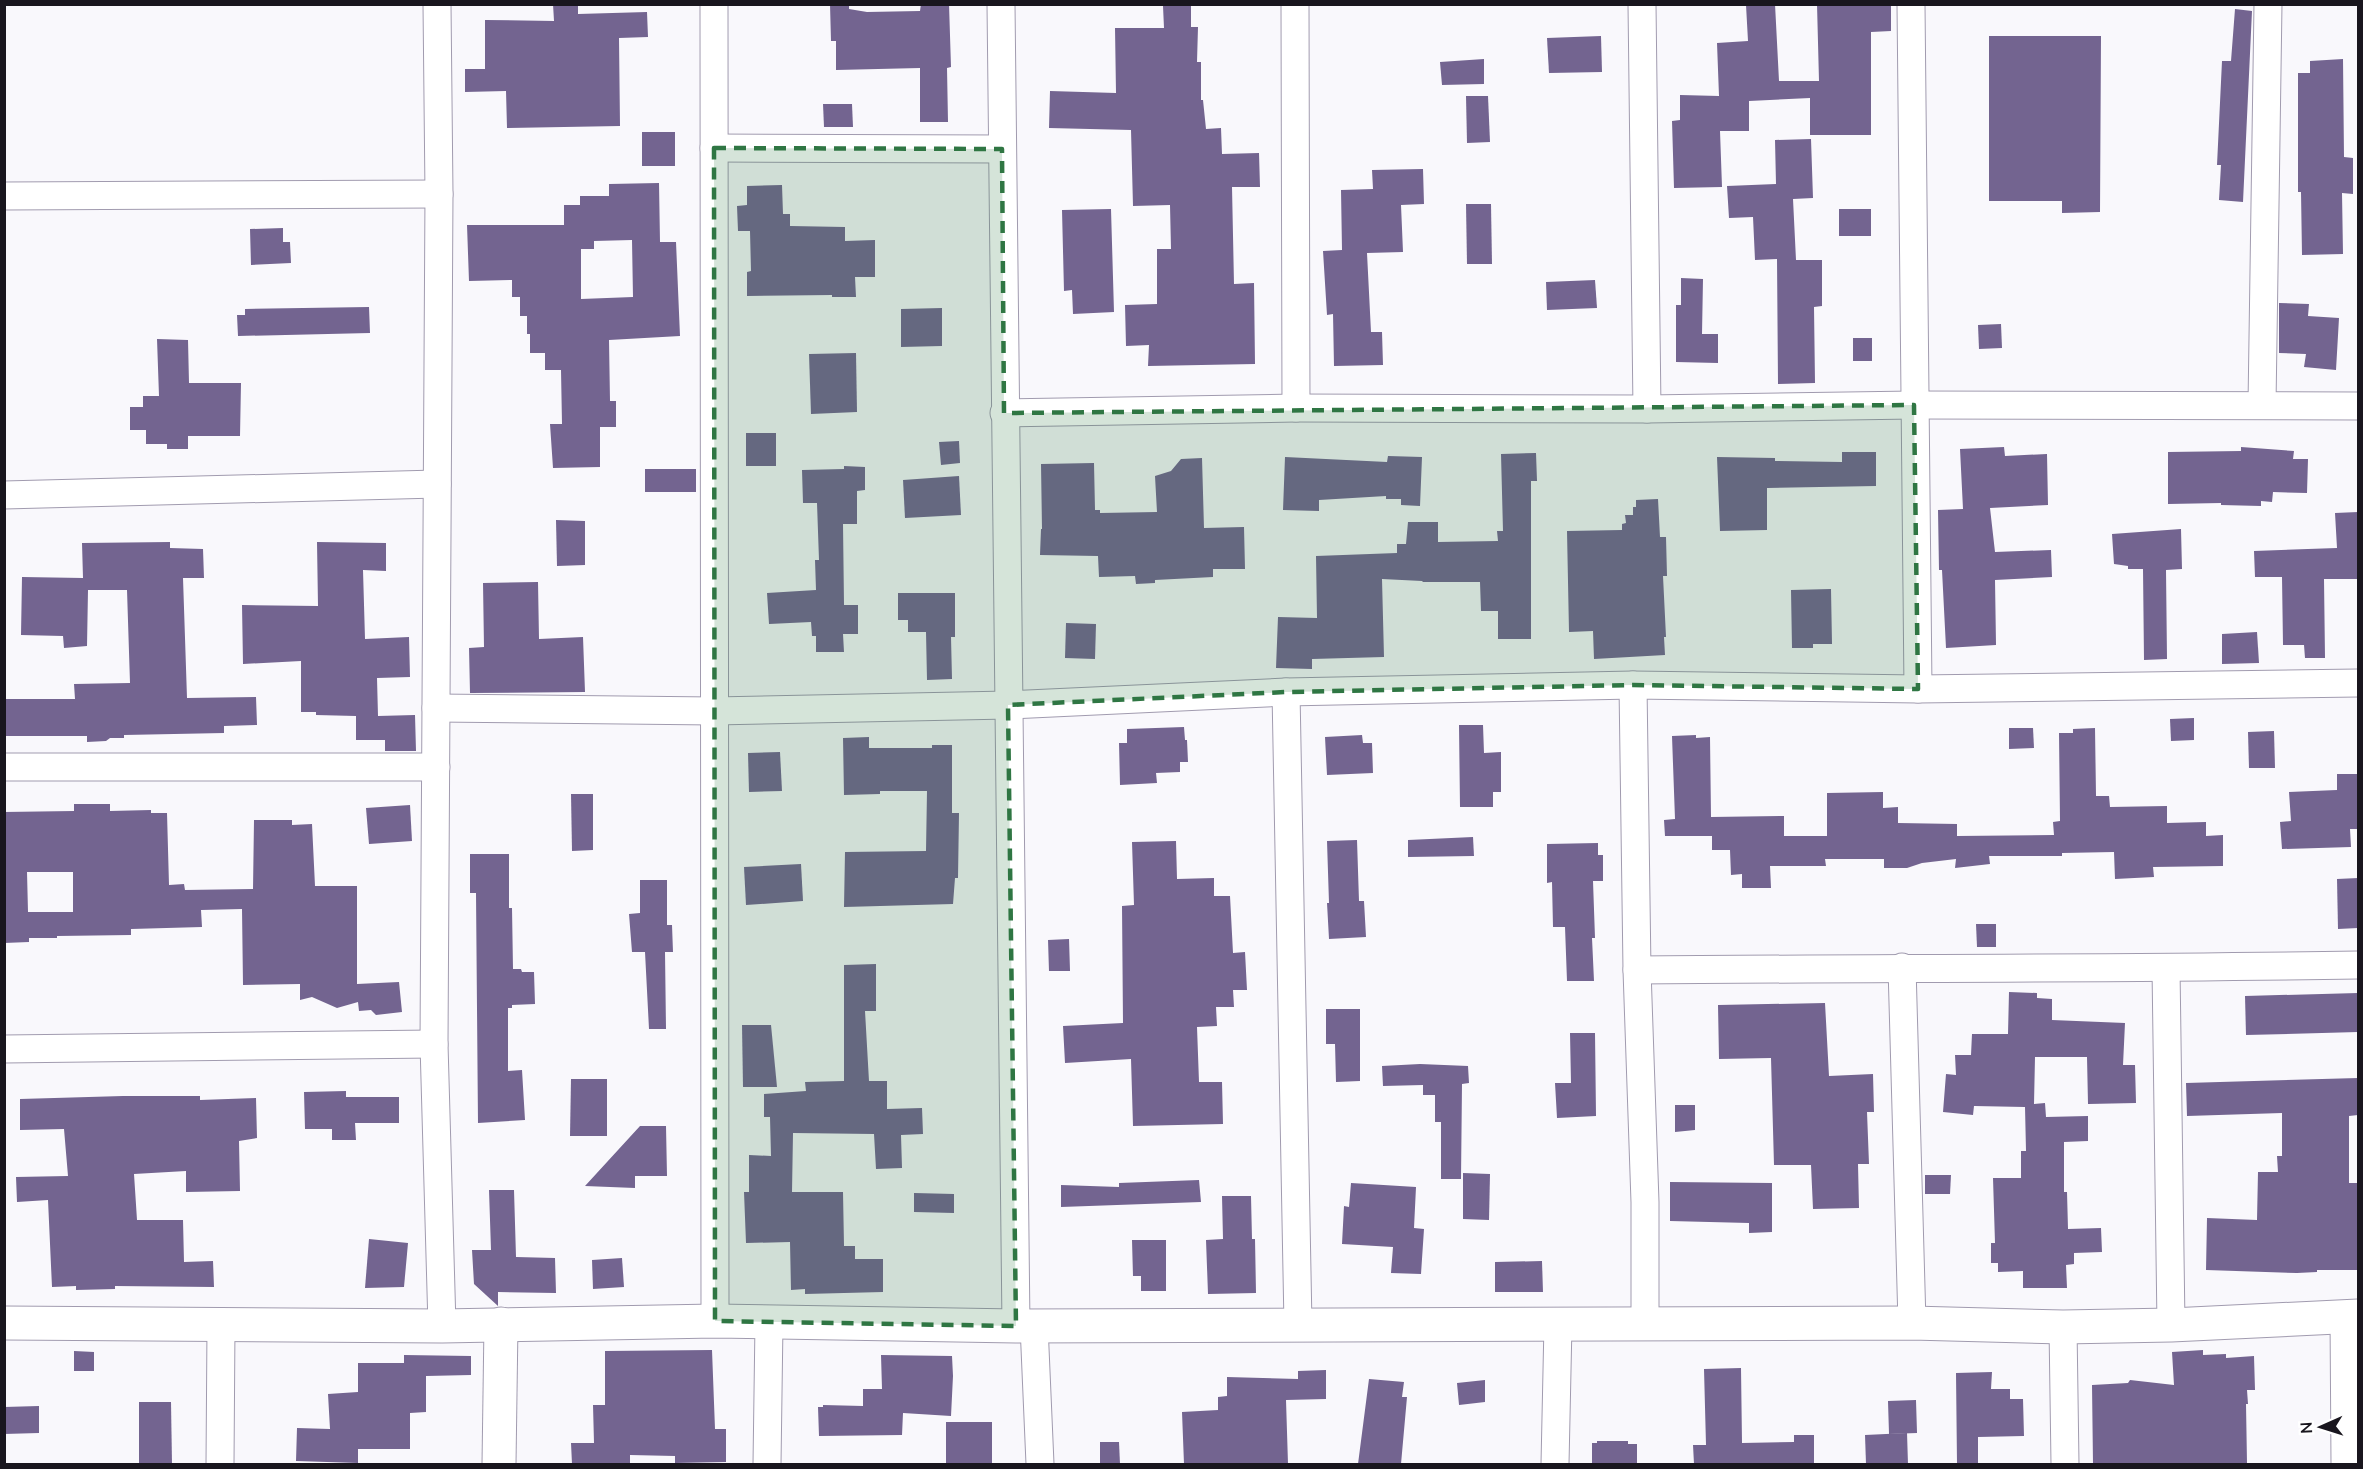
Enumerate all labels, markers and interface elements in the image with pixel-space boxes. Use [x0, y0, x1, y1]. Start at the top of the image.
north arrow [2291, 1397, 2351, 1457]
text: N [2296, 1421, 2318, 1434]

